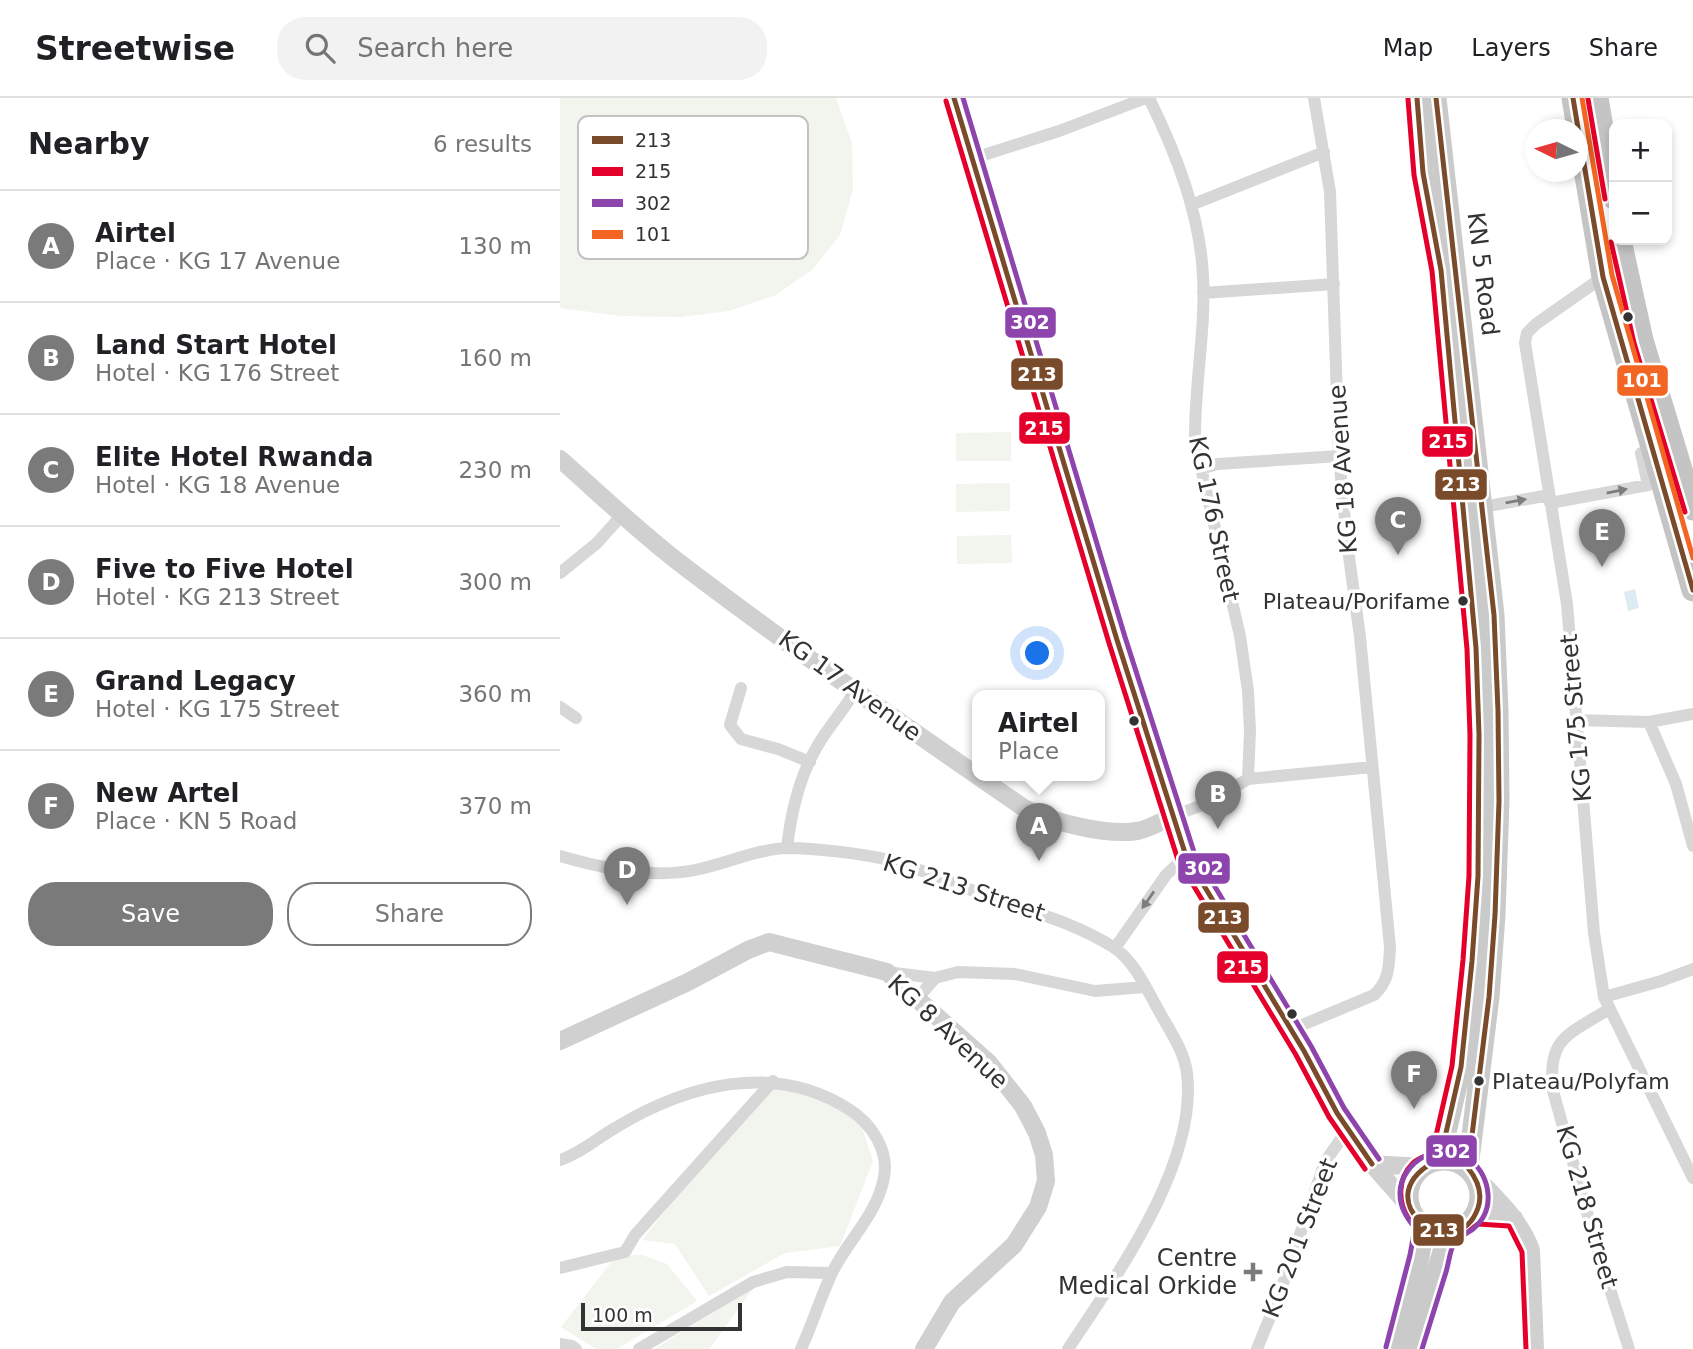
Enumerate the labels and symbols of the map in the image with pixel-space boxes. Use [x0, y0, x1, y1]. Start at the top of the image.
legend [578, 116, 808, 259]
north arrow [1525, 119, 1588, 182]
text: 213 [635, 129, 671, 151]
text: 215 [635, 160, 671, 182]
text: 302 [635, 192, 671, 214]
street label: KN 5 Road [1462, 211, 1504, 337]
text: 101 [635, 223, 671, 245]
line badge: 302 [1004, 306, 1057, 339]
unlabelled marker [1621, 310, 1635, 324]
text: 302 [1010, 311, 1050, 333]
line badge: 213 [1010, 357, 1064, 391]
text: 213 [1017, 363, 1057, 385]
line badge: 101 [1616, 364, 1669, 397]
text: 101 [1622, 369, 1662, 391]
street label: KG 18 Avenue [1323, 384, 1363, 554]
line badge: 215 [1018, 411, 1071, 445]
text: 215 [1024, 417, 1064, 439]
line badge: 215 [1421, 425, 1474, 458]
text: 215 [1428, 430, 1468, 452]
street label: KG 176 Street [1183, 434, 1245, 604]
line badge: 213 [1434, 468, 1488, 501]
text: 213 [1441, 473, 1481, 495]
one-way arrow [1606, 485, 1628, 496]
one-way arrow [1505, 495, 1527, 506]
pin: C [1375, 497, 1421, 555]
pin: E [1579, 509, 1625, 567]
place label: Plateau/Porifame [1263, 589, 1450, 614]
marker: Plateau/Porifame [1456, 594, 1470, 608]
street label: KG 17 Avenue [773, 625, 927, 747]
street label: KG 175 Street [1555, 633, 1597, 803]
your location [1020, 636, 1054, 670]
unlabelled marker [1127, 714, 1141, 728]
pin: B [1195, 771, 1241, 829]
pin: A [1016, 803, 1062, 861]
pin: D [604, 847, 650, 905]
street label: KG 213 Street [880, 849, 1048, 927]
line badge: 302 [1177, 852, 1231, 885]
text: 302 [1184, 857, 1224, 879]
one-way arrow [1142, 890, 1155, 910]
line badge: 213 [1197, 901, 1250, 934]
text: 213 [1203, 906, 1243, 928]
line badge: 215 [1216, 950, 1269, 984]
text: 215 [1223, 956, 1263, 978]
street label: KG 8 Avenue [882, 969, 1014, 1095]
unlabelled marker [1285, 1007, 1299, 1021]
pin: F [1391, 1051, 1437, 1109]
place label: Plateau/Polyfam [1492, 1069, 1670, 1094]
marker: Plateau/Polyfam [1472, 1074, 1486, 1088]
street label: KG 218 Street [1550, 1122, 1624, 1292]
line badge: 302 [1425, 1134, 1478, 1168]
text: 302 [1431, 1140, 1471, 1162]
street label: KG 201 Street [1257, 1154, 1343, 1322]
line badge: 213 [1412, 1213, 1465, 1247]
text: 213 [1419, 1219, 1459, 1241]
place label: Centre Medical Orkide [1058, 1244, 1237, 1300]
marker: Centre Medical Orkide [1243, 1262, 1263, 1282]
scale bar [581, 1300, 742, 1332]

